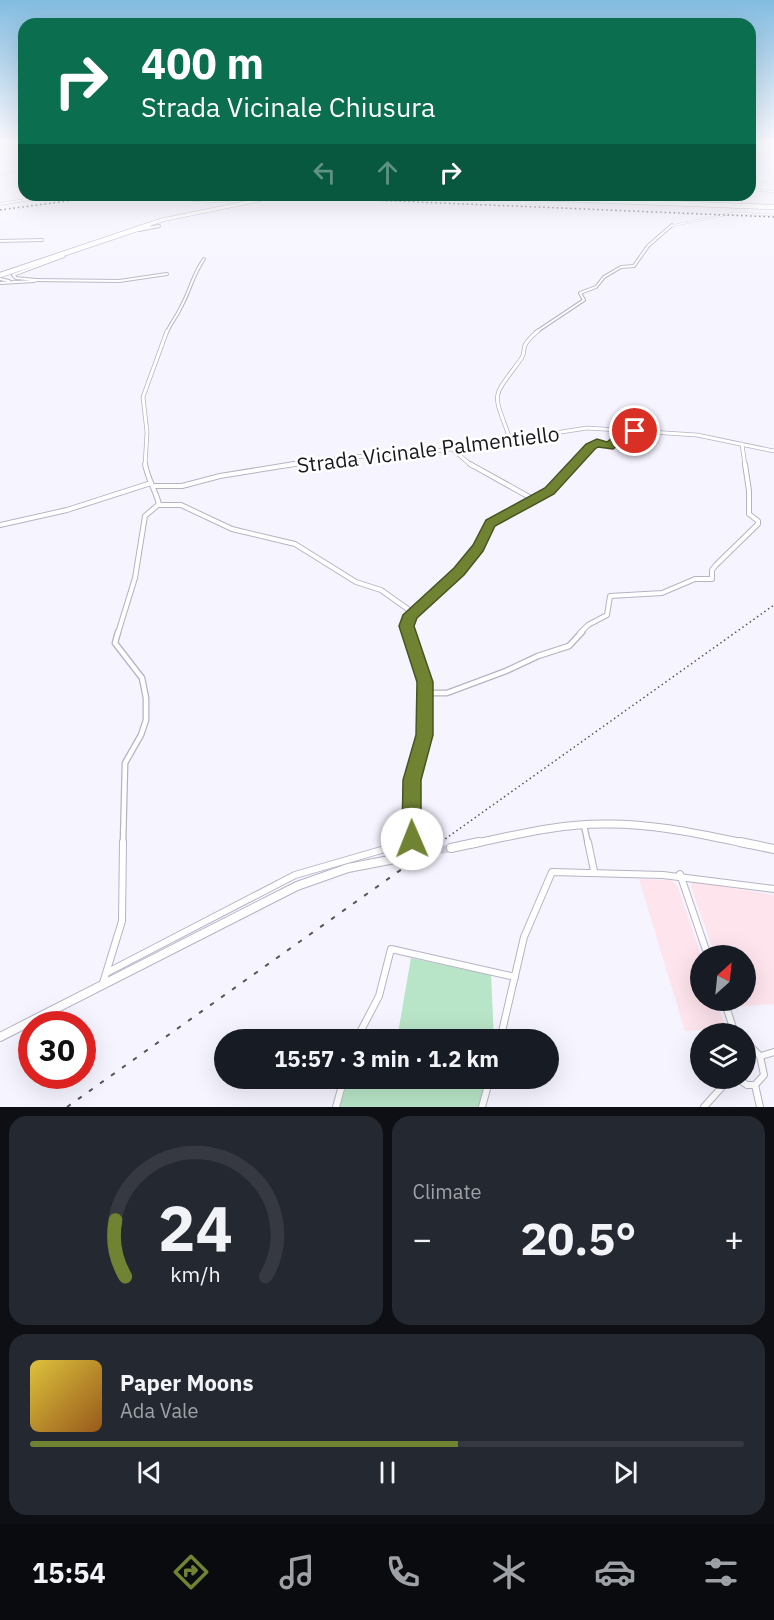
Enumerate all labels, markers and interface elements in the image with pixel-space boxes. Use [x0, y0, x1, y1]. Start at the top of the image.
text: 400 m [141, 36, 264, 91]
icon: right [42, 42, 120, 120]
text: Strada Vicinale Chiusura [141, 89, 436, 124]
icon: left [308, 156, 341, 189]
icon: ahead [371, 156, 404, 189]
icon: right [434, 156, 467, 189]
pin [609, 405, 660, 456]
icon: arrive [618, 414, 651, 447]
street label: Strada Vicinale Palmentiello [295, 419, 561, 479]
position arrow [380, 807, 444, 871]
north arrow [690, 945, 756, 1011]
map controls [690, 945, 756, 1089]
speed limit sign: 30 [18, 1011, 96, 1089]
button: layers [690, 1023, 756, 1089]
text: 15:57 · 3 min · 1.2 km [274, 1044, 499, 1073]
text: Climate [413, 1178, 481, 1205]
text: 24 [158, 1187, 233, 1268]
text: 20.5° [520, 1209, 636, 1267]
text: − [413, 1217, 432, 1260]
text: + [724, 1217, 744, 1260]
text: km/h [171, 1261, 221, 1289]
text: Paper Moons [120, 1368, 253, 1397]
text: Ada Vale [120, 1397, 199, 1424]
icon: previous [133, 1456, 166, 1489]
icon: pause [371, 1456, 404, 1489]
icon: next [609, 1456, 642, 1489]
icon: directions [170, 1551, 212, 1593]
icon: music [276, 1551, 318, 1593]
icon: phone [382, 1551, 424, 1593]
icon: climate [488, 1551, 530, 1593]
icon: car [594, 1551, 636, 1593]
icon: filters [700, 1551, 742, 1593]
text: 15:54 [32, 1555, 106, 1590]

